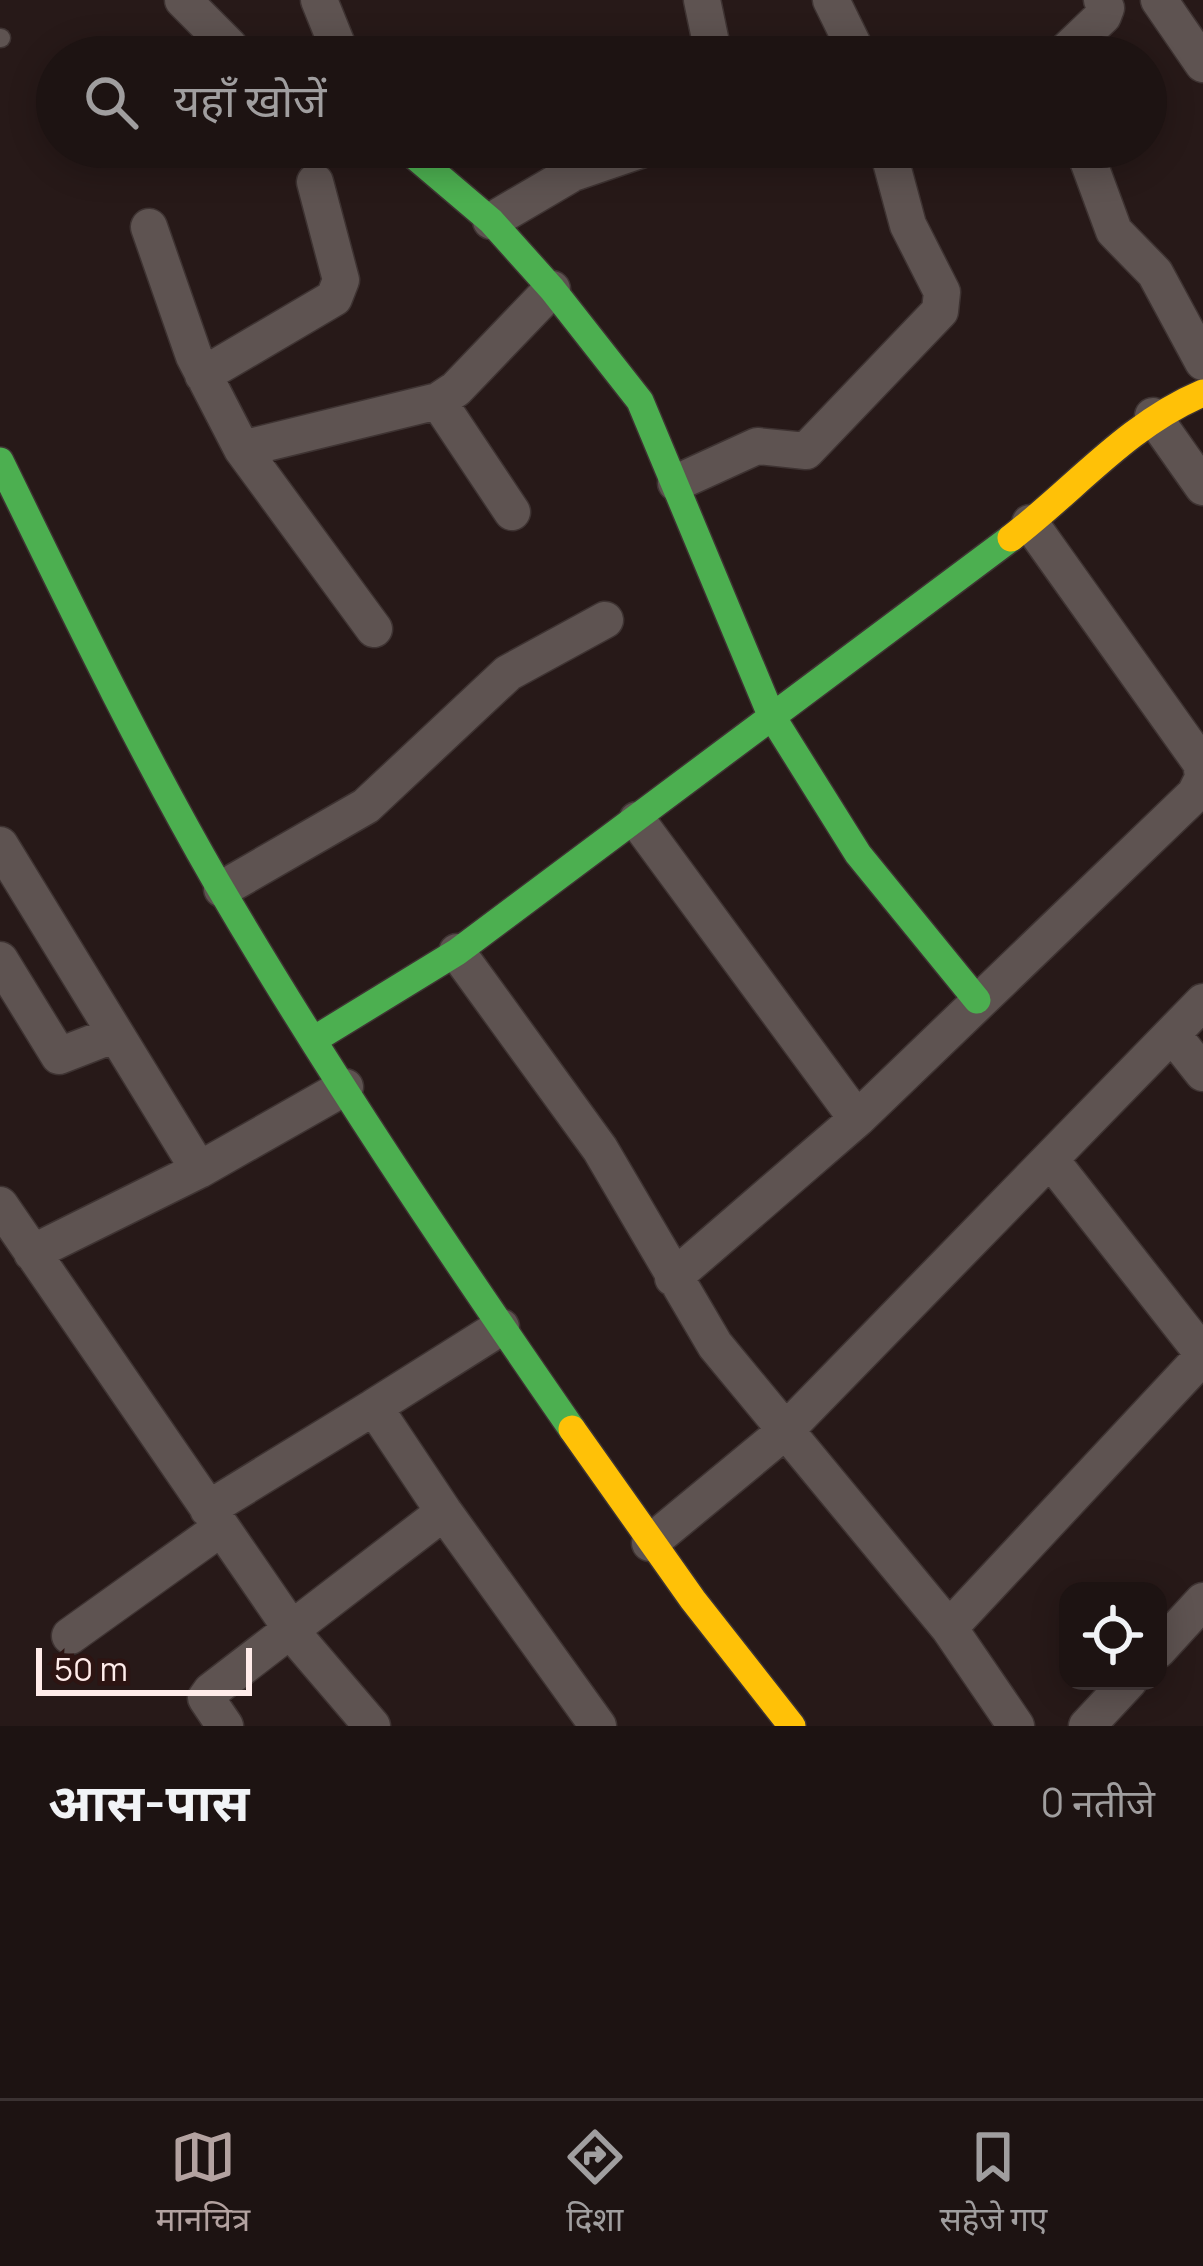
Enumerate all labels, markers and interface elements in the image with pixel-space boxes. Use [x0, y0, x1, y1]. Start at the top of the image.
search box [36, 36, 1167, 168]
icon: search [78, 69, 144, 135]
text: यहाँ खोजें [174, 69, 327, 131]
map controls [1059, 1582, 1167, 1690]
button: locate [1059, 1582, 1167, 1690]
scale bar [36, 1642, 252, 1695]
text: 50 m [54, 1646, 128, 1691]
text: आस-पास [48, 1767, 250, 1836]
text: 0 नतीजे [1040, 1775, 1155, 1829]
tab: मानचित्र [156, 2124, 250, 2244]
tab: दिशा [562, 2124, 628, 2244]
tab: सहेजे गए [939, 2124, 1047, 2244]

